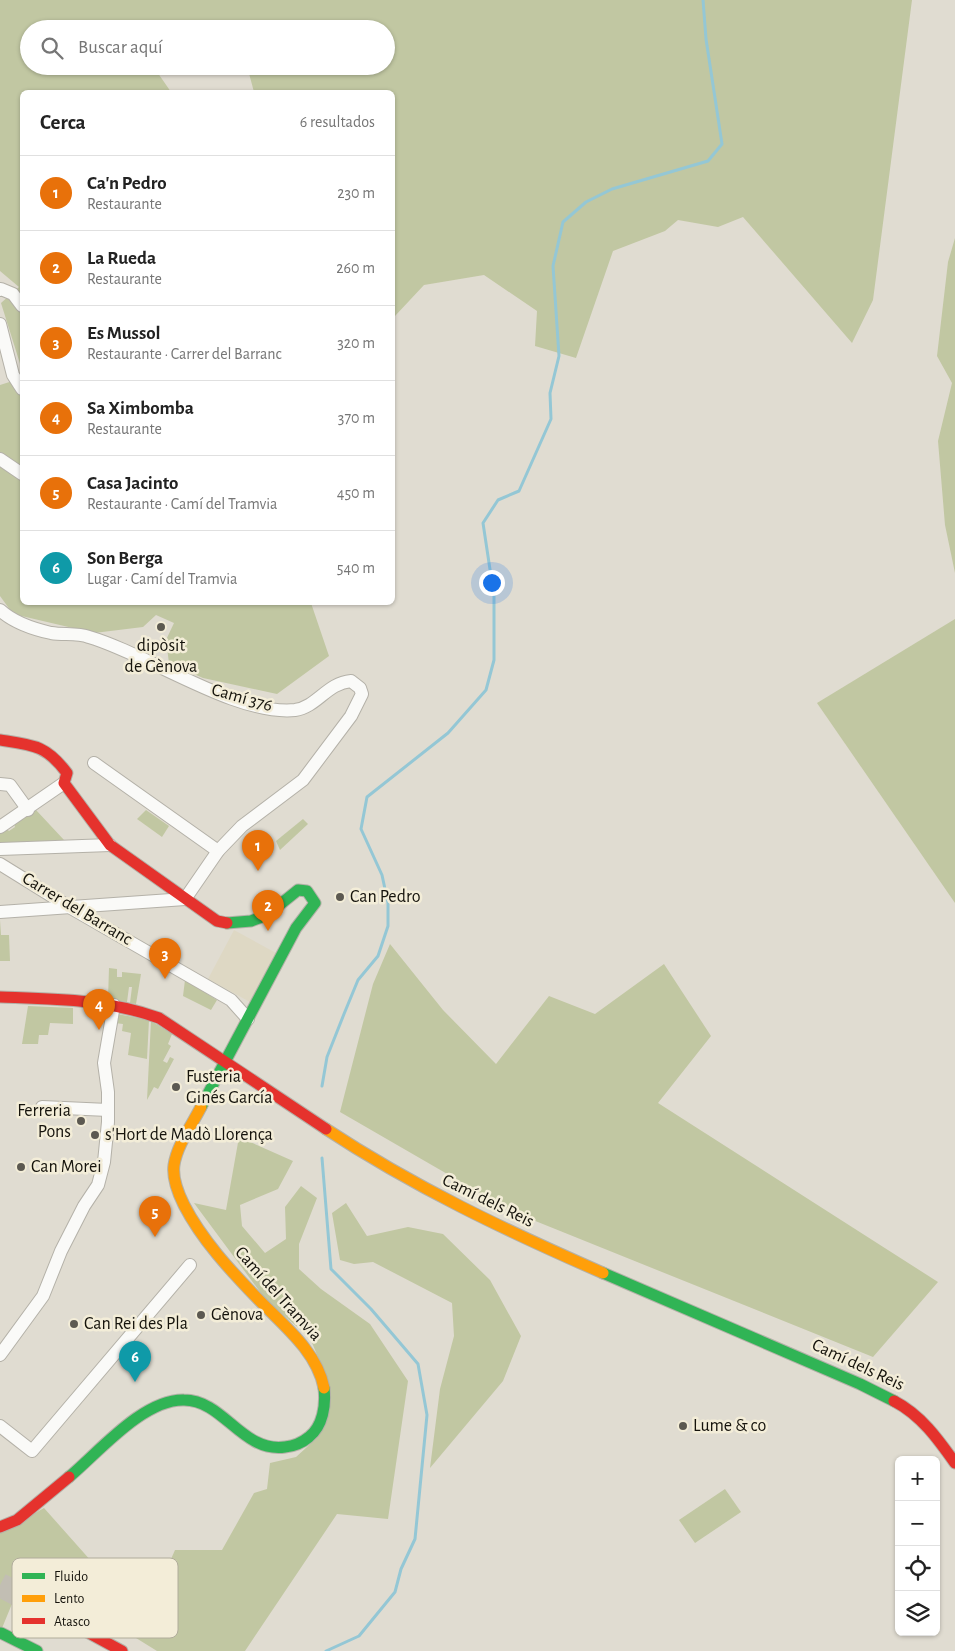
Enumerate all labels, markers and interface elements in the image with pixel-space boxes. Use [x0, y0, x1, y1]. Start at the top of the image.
search box [20, 20, 395, 75]
icon: search [38, 34, 66, 62]
text: Buscar aquí [78, 38, 163, 57]
text: Cerca [40, 112, 86, 133]
text: 6 resultados [300, 114, 375, 130]
text: Ca'n Pedro [87, 174, 167, 193]
text: 1 [53, 185, 59, 201]
text: 230 m [337, 185, 375, 201]
text: Restaurante [87, 196, 162, 212]
text: La Rueda [87, 249, 156, 268]
text: 2 [52, 260, 60, 276]
text: 260 m [336, 260, 375, 276]
text: Restaurante [87, 271, 162, 287]
text: Es Mussol [87, 324, 161, 343]
text: 3 [53, 335, 59, 351]
text: 320 m [337, 335, 375, 351]
text: Restaurante · Carrer del Barranc [87, 346, 282, 362]
text: Sa Ximbomba [87, 399, 194, 418]
text: 4 [52, 410, 60, 426]
text: 370 m [338, 410, 375, 426]
text: Restaurante [87, 421, 162, 437]
text: Casa Jacinto [87, 474, 178, 493]
text: 5 [53, 485, 59, 501]
text: 450 m [337, 485, 375, 501]
text: Restaurante · Camí del Tramvia [87, 496, 278, 512]
text: Son Berga [87, 549, 163, 568]
text: 6 [52, 560, 60, 576]
text: 540 m [337, 560, 375, 576]
your location [479, 570, 505, 596]
text: Lugar · Camí del Tramvia [87, 571, 237, 587]
marker: dipòsit de Gènova [155, 621, 167, 633]
place label: dipòsit de Gènova [125, 637, 197, 676]
street label: Camí 376 [209, 681, 275, 715]
pin: 1 [242, 830, 274, 871]
street label: Carrer del Barranc [19, 869, 135, 949]
place label: Can Pedro [350, 888, 421, 906]
pin: 2 [252, 890, 284, 931]
marker: Can Pedro [334, 891, 346, 903]
pin: 3 [149, 938, 181, 979]
pin: 4 [83, 989, 115, 1030]
place label: Fusteria Ginés García [186, 1068, 273, 1107]
marker: Fusteria Ginés García [170, 1081, 182, 1093]
place label: Ferreria Pons [17, 1102, 71, 1141]
marker: Ferreria Pons [75, 1115, 87, 1127]
place label: s'Hort de Madò Llorença [105, 1126, 273, 1144]
marker: s'Hort de Madò Llorença [89, 1129, 101, 1141]
place label: Can Morei [31, 1158, 102, 1176]
marker: Can Morei [15, 1161, 27, 1173]
street label: Camí dels Reis [439, 1171, 537, 1231]
pin: 5 [139, 1196, 171, 1237]
street label: Camí del Tramvia [231, 1243, 325, 1345]
place label: Gènova [211, 1306, 263, 1324]
marker: Gènova [195, 1309, 207, 1321]
place label: Can Rei des Pla [84, 1315, 188, 1333]
marker: Can Rei des Pla [68, 1318, 80, 1330]
street label: Camí dels Reis [809, 1336, 907, 1394]
pin: 6 [119, 1341, 151, 1382]
place label: Lume & co [693, 1417, 767, 1435]
marker: Lume & co [677, 1420, 689, 1432]
map controls [895, 1456, 940, 1636]
button: + [895, 1456, 940, 1501]
button: − [895, 1501, 940, 1546]
button: locate [895, 1546, 940, 1591]
legend [12, 1558, 178, 1638]
text: Fluido [54, 1570, 88, 1584]
button: layers [895, 1591, 940, 1636]
text: Lento [54, 1592, 85, 1606]
text: Atasco [54, 1615, 90, 1629]

